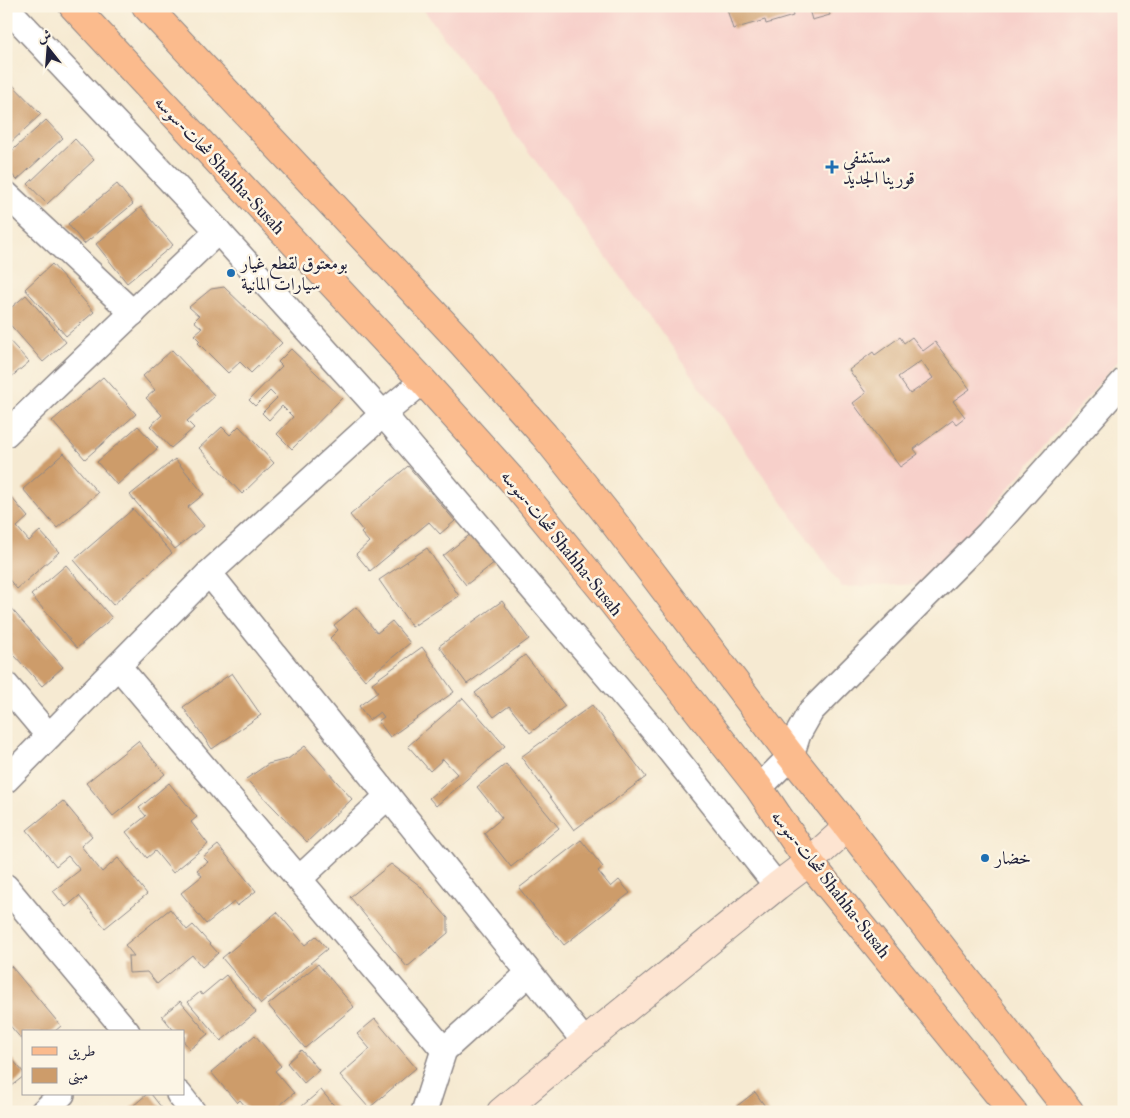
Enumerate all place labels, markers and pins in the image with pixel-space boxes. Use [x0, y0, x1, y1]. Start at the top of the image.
place label: مستشفي قورينا الجديد [843, 146, 915, 190]
marker: مستشفي قورينا الجديد [825, 160, 839, 174]
place label: بومعتوق لقطع غيار سيارات المانية [239, 252, 348, 296]
marker: بومعتوق لقطع غيار سيارات المانية [225, 267, 237, 279]
place label: خضار [993, 847, 1031, 870]
marker: خضار [979, 852, 991, 864]

